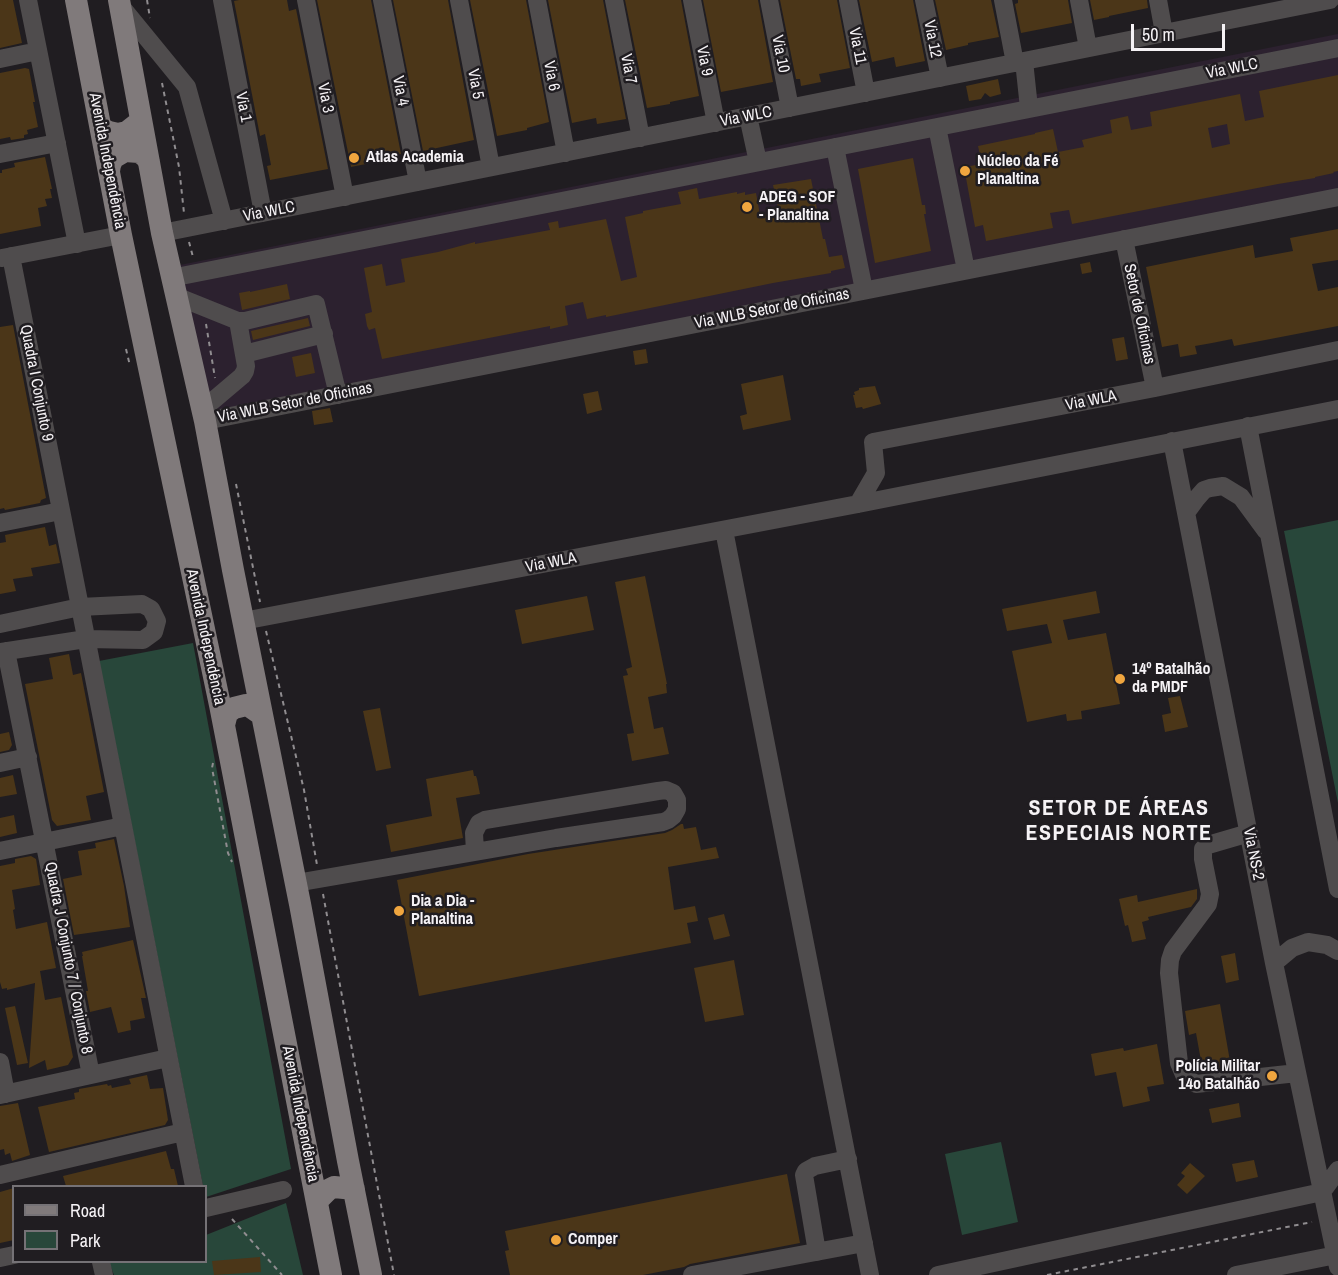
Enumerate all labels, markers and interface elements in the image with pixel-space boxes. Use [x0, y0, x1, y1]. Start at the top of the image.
scale bar [1134, 12, 1228, 50]
street label: Via 12 [919, 19, 945, 59]
text: 50 m [1142, 22, 1175, 47]
street label: Via 11 [844, 26, 870, 66]
street label: Via 10 [767, 34, 793, 74]
street label: Via 9 [692, 44, 716, 78]
street label: Via 7 [616, 52, 640, 86]
street label: Via WLC [1205, 55, 1259, 83]
street label: Via 6 [539, 59, 563, 93]
street label: Via 5 [463, 67, 487, 101]
street label: Via 4 [388, 74, 412, 108]
street label: Via 3 [313, 81, 337, 115]
street label: Via 1 [231, 90, 255, 124]
street label: Avenida Independência [84, 91, 130, 231]
street label: Via WLC [719, 103, 773, 131]
place label: Atlas Academia [366, 148, 464, 168]
marker: Atlas Academia [347, 151, 361, 165]
place label: Núcleo da Fé Planaltina [977, 152, 1059, 190]
marker: Núcleo da Fé Planaltina [958, 164, 972, 178]
place label: ADEG - SOF - Planaltina [759, 188, 836, 226]
street label: Via WLC [242, 198, 296, 226]
marker: ADEG - SOF - Planaltina [740, 200, 754, 214]
street label: Setor de Oficinas [1119, 262, 1159, 366]
street label: Via WLB Setor de Oficinas [693, 285, 851, 333]
street label: Quadra I Conjunto 9 [15, 323, 57, 443]
street label: Via WLB Setor de Oficinas [216, 379, 374, 427]
street label: Via WLA [1064, 387, 1118, 415]
street label: Via WLA [524, 549, 578, 577]
street label: Avenida Independência [181, 567, 229, 707]
place label: 14º Batalhão da PMDF [1132, 660, 1210, 698]
marker: 14º Batalhão da PMDF [1113, 672, 1127, 686]
district label: SETOR DE ÁREAS ESPECIAIS NORTE [1026, 796, 1212, 848]
street label: Via NS-2 [1239, 826, 1267, 882]
street label: Quadra J Conjunto 7 / Conjunto 8 [40, 860, 96, 1056]
place label: Dia a Dia - Planaltina [411, 892, 474, 930]
marker: Dia a Dia - Planaltina [392, 904, 406, 918]
street label: Avenida Independência [277, 1044, 323, 1184]
place label: Polícia Militar 14o Batalhão [1175, 1057, 1260, 1095]
marker: Polícia Militar 14o Batalhão [1265, 1069, 1279, 1083]
legend [12, 1185, 207, 1263]
text: Road [70, 1198, 105, 1223]
text: Park [70, 1228, 100, 1253]
place label: Comper [568, 1230, 618, 1250]
marker: Comper [549, 1233, 563, 1247]

